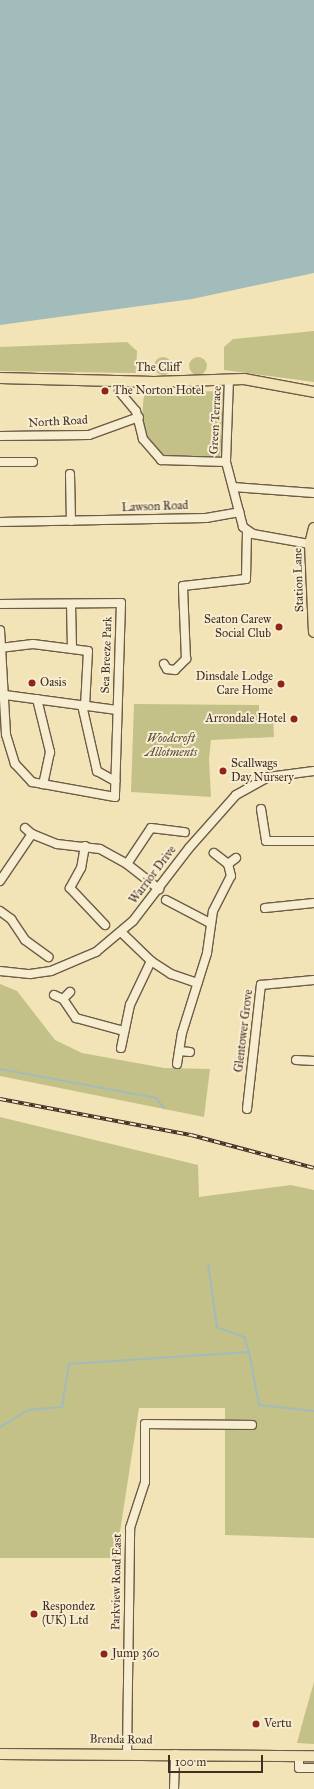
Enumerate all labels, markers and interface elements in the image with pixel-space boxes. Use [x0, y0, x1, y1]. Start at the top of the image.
street label: The Cliff [136, 361, 180, 375]
place label: The Norton Hotel [113, 384, 204, 398]
street label: Green Terrace [207, 385, 225, 455]
marker: The Norton Hotel [100, 386, 110, 396]
street label: North Road [28, 413, 88, 431]
street label: Lawson Road [121, 499, 189, 515]
street label: Station Lane [291, 548, 307, 612]
place label: Seaton Carew Social Club [204, 613, 271, 641]
street label: Sea Breeze Park [98, 616, 116, 694]
marker: Seaton Carew Social Club [274, 622, 284, 632]
place label: Dinsdale Lodge Care Home [196, 670, 273, 698]
place label: Oasis [40, 676, 66, 690]
marker: Oasis [27, 678, 37, 688]
marker: Dinsdale Lodge Care Home [276, 679, 286, 689]
place label: Arrondale Hotel [206, 712, 286, 726]
marker: Arrondale Hotel [289, 714, 299, 724]
park label: Woodcroft Allotments [145, 732, 197, 760]
place label: Scallwags Day Nursery [231, 757, 294, 785]
marker: Scallwags Day Nursery [218, 766, 228, 776]
street label: Warrior Drive [126, 843, 180, 907]
street label: Glentower Grove [232, 989, 256, 1073]
street label: Parkview Road East [109, 1534, 125, 1630]
place label: Respondez (UK) Ltd [42, 1600, 95, 1628]
marker: Respondez (UK) Ltd [29, 1609, 39, 1619]
place label: Jump 360 [112, 1647, 160, 1661]
marker: Jump 360 [99, 1649, 109, 1659]
place label: Vertu [264, 1717, 292, 1731]
marker: Vertu [251, 1719, 261, 1729]
street label: Brenda Road [89, 1732, 153, 1748]
scale bar [170, 1747, 265, 1773]
text: 100 m [175, 1755, 206, 1769]

